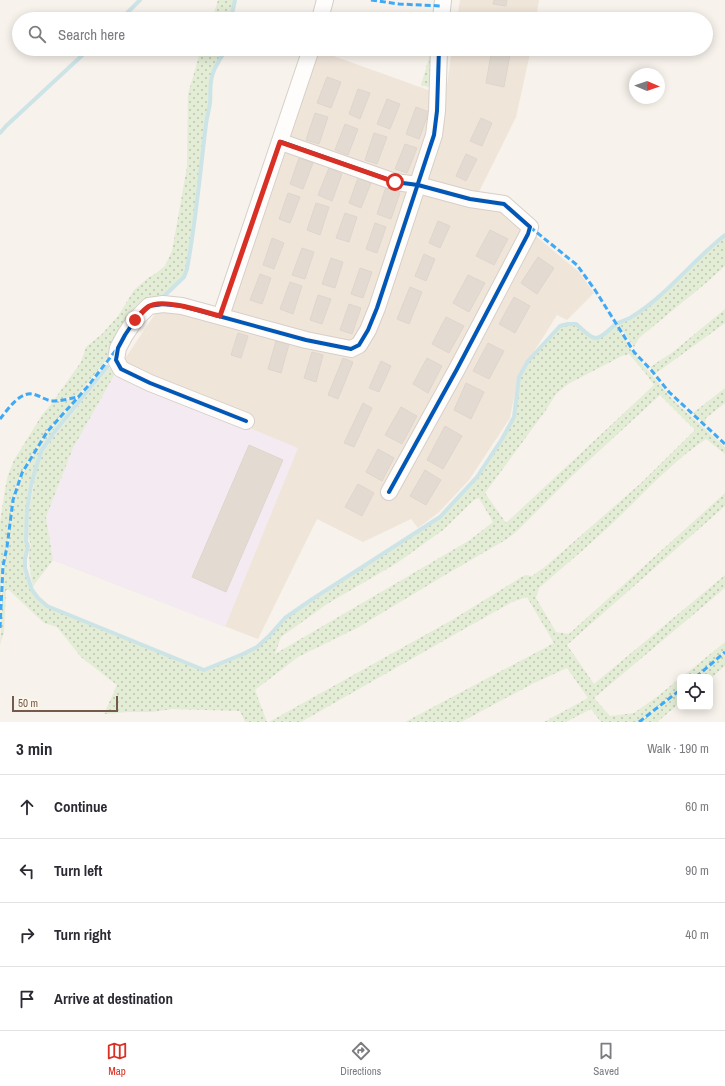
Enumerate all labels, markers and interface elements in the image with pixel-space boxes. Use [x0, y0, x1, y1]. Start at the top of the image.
search box [12, 12, 713, 56]
icon: search [26, 23, 48, 45]
text: Search here [58, 24, 125, 45]
north arrow [629, 68, 665, 104]
route start [386, 173, 404, 191]
route end [126, 311, 144, 329]
map controls [677, 674, 713, 710]
button: locate [677, 674, 713, 710]
scale bar [12, 694, 118, 713]
text: 50 m [18, 696, 38, 710]
text: 3 min [16, 737, 52, 760]
text: Walk · 190 m [647, 740, 709, 757]
icon: ahead [16, 796, 38, 818]
text: Continue [54, 796, 107, 817]
text: 60 m [685, 798, 709, 815]
icon: left [16, 860, 38, 882]
text: Turn left [54, 860, 102, 881]
text: 90 m [685, 862, 709, 879]
icon: right [16, 924, 38, 946]
text: Turn right [54, 924, 111, 945]
text: 40 m [685, 926, 709, 943]
icon: arrive [16, 988, 38, 1010]
text: Arrive at destination [54, 988, 173, 1009]
tab: Map [106, 1040, 128, 1078]
tab: Directions [340, 1040, 381, 1078]
tab: Saved [593, 1040, 619, 1078]

